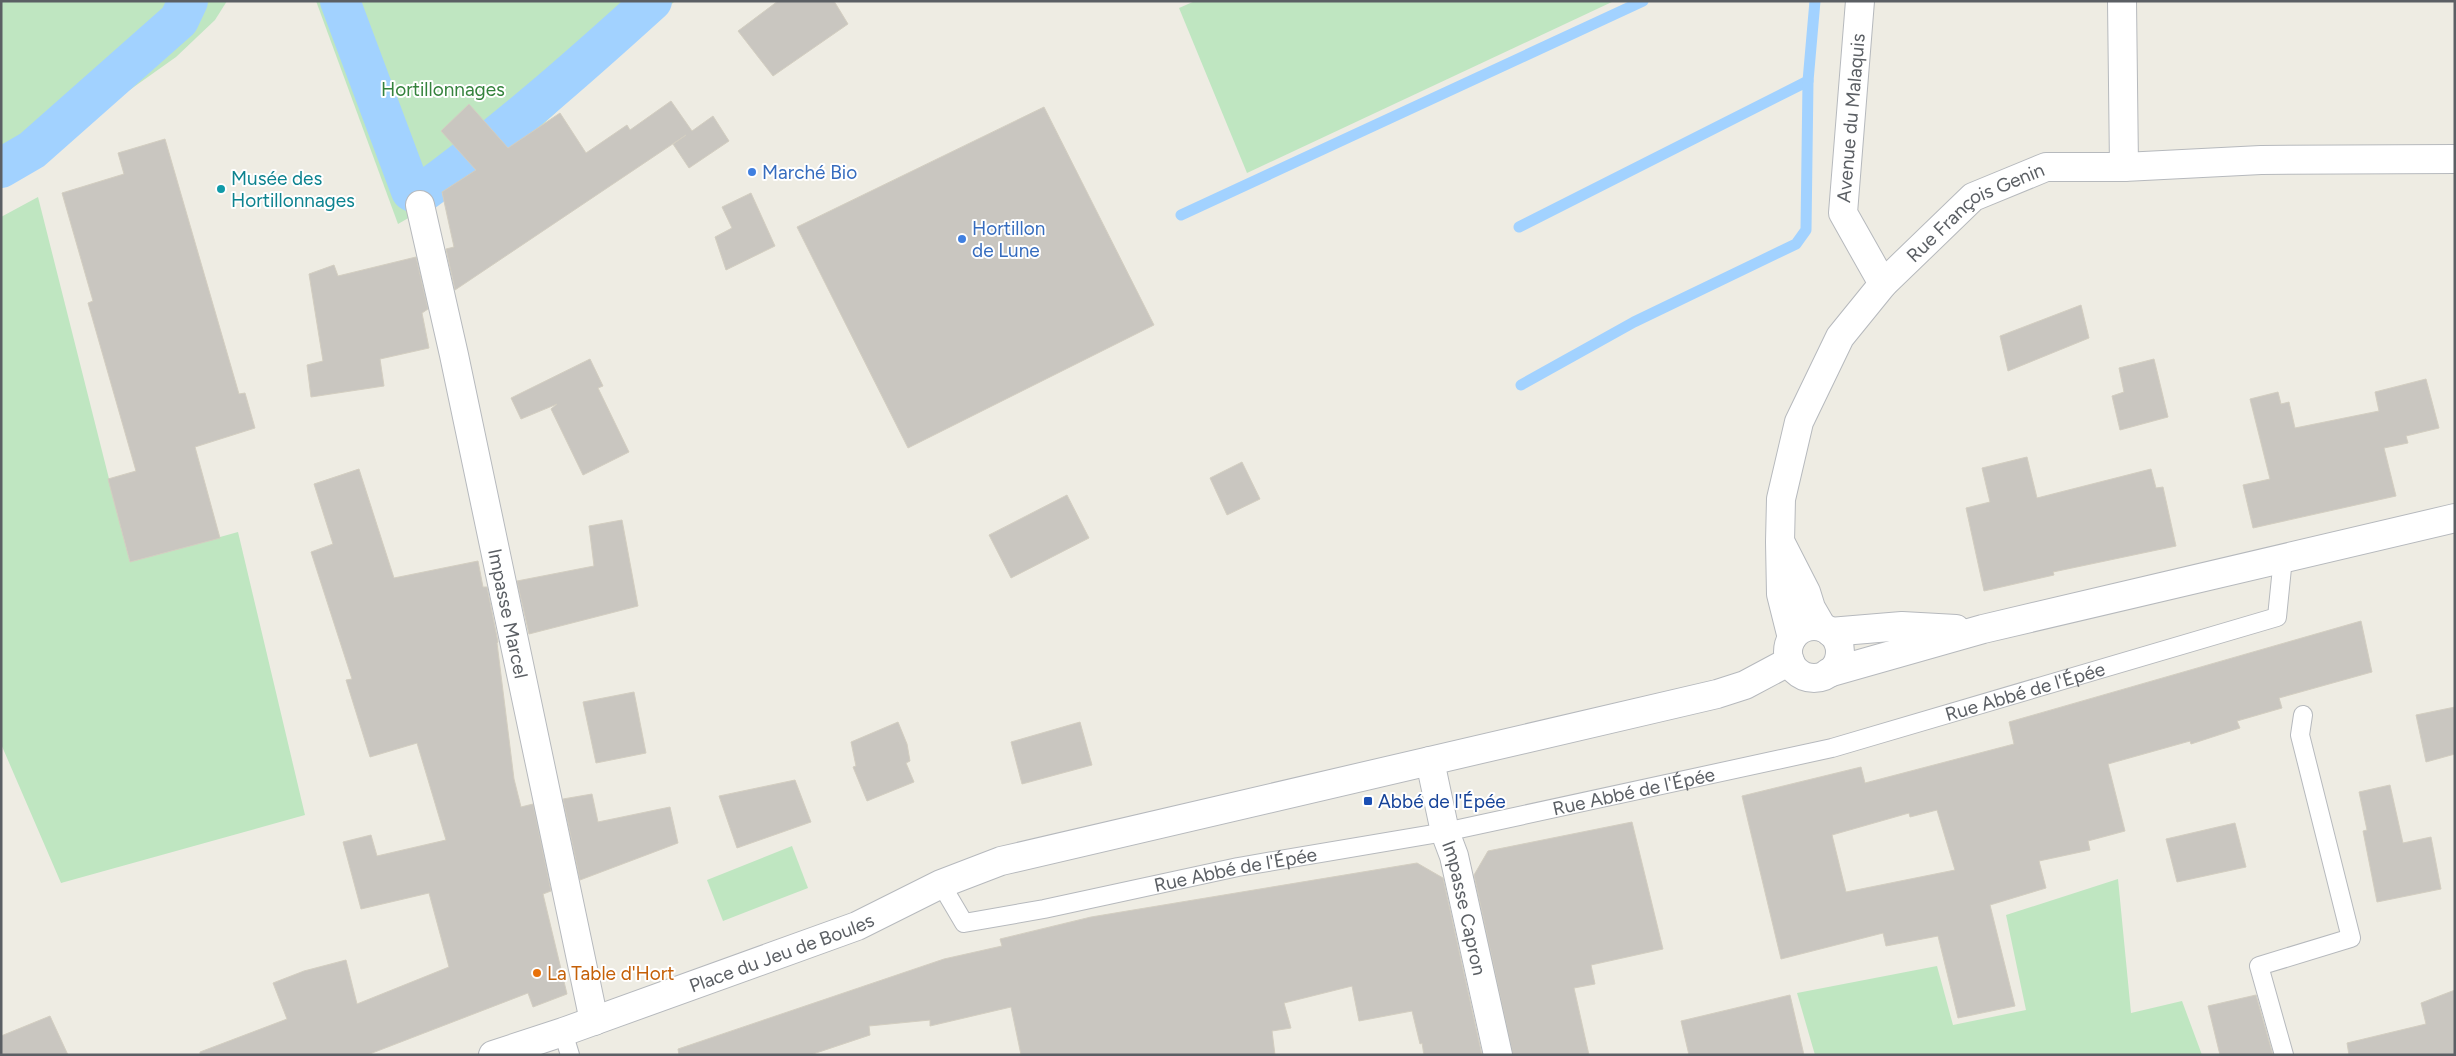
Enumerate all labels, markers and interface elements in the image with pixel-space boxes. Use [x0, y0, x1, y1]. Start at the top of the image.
street label: Avenue du Malaquis [1832, 32, 1870, 204]
park label: Hortillonnages [381, 78, 505, 101]
street label: Rue François Genin [1901, 158, 2048, 267]
place label: Marché Bio [762, 161, 857, 184]
marker: Marché Bio [746, 166, 758, 178]
place label: Musée des Hortillonnages [231, 167, 355, 212]
marker: Musée des Hortillonnages [215, 183, 227, 195]
place label: Hortillon de Lune [972, 217, 1045, 262]
marker: Hortillon de Lune [956, 233, 968, 245]
street label: Impasse Marcel [484, 547, 533, 681]
street label: Rue Abbé de l'Épée [1942, 657, 2107, 726]
street label: Rue Abbé de l'Épée [1550, 762, 1717, 820]
place label: Abbé de l'Épée [1378, 790, 1506, 813]
marker: Abbé de l'Épée [1362, 795, 1374, 807]
street label: Impasse Capron [1438, 837, 1492, 977]
street label: Rue Abbé de l'Épée [1152, 842, 1318, 896]
street label: Place du Jeu de Boules [686, 908, 878, 997]
place label: La Table d'Hort [547, 962, 674, 985]
marker: La Table d'Hort [531, 967, 543, 979]

